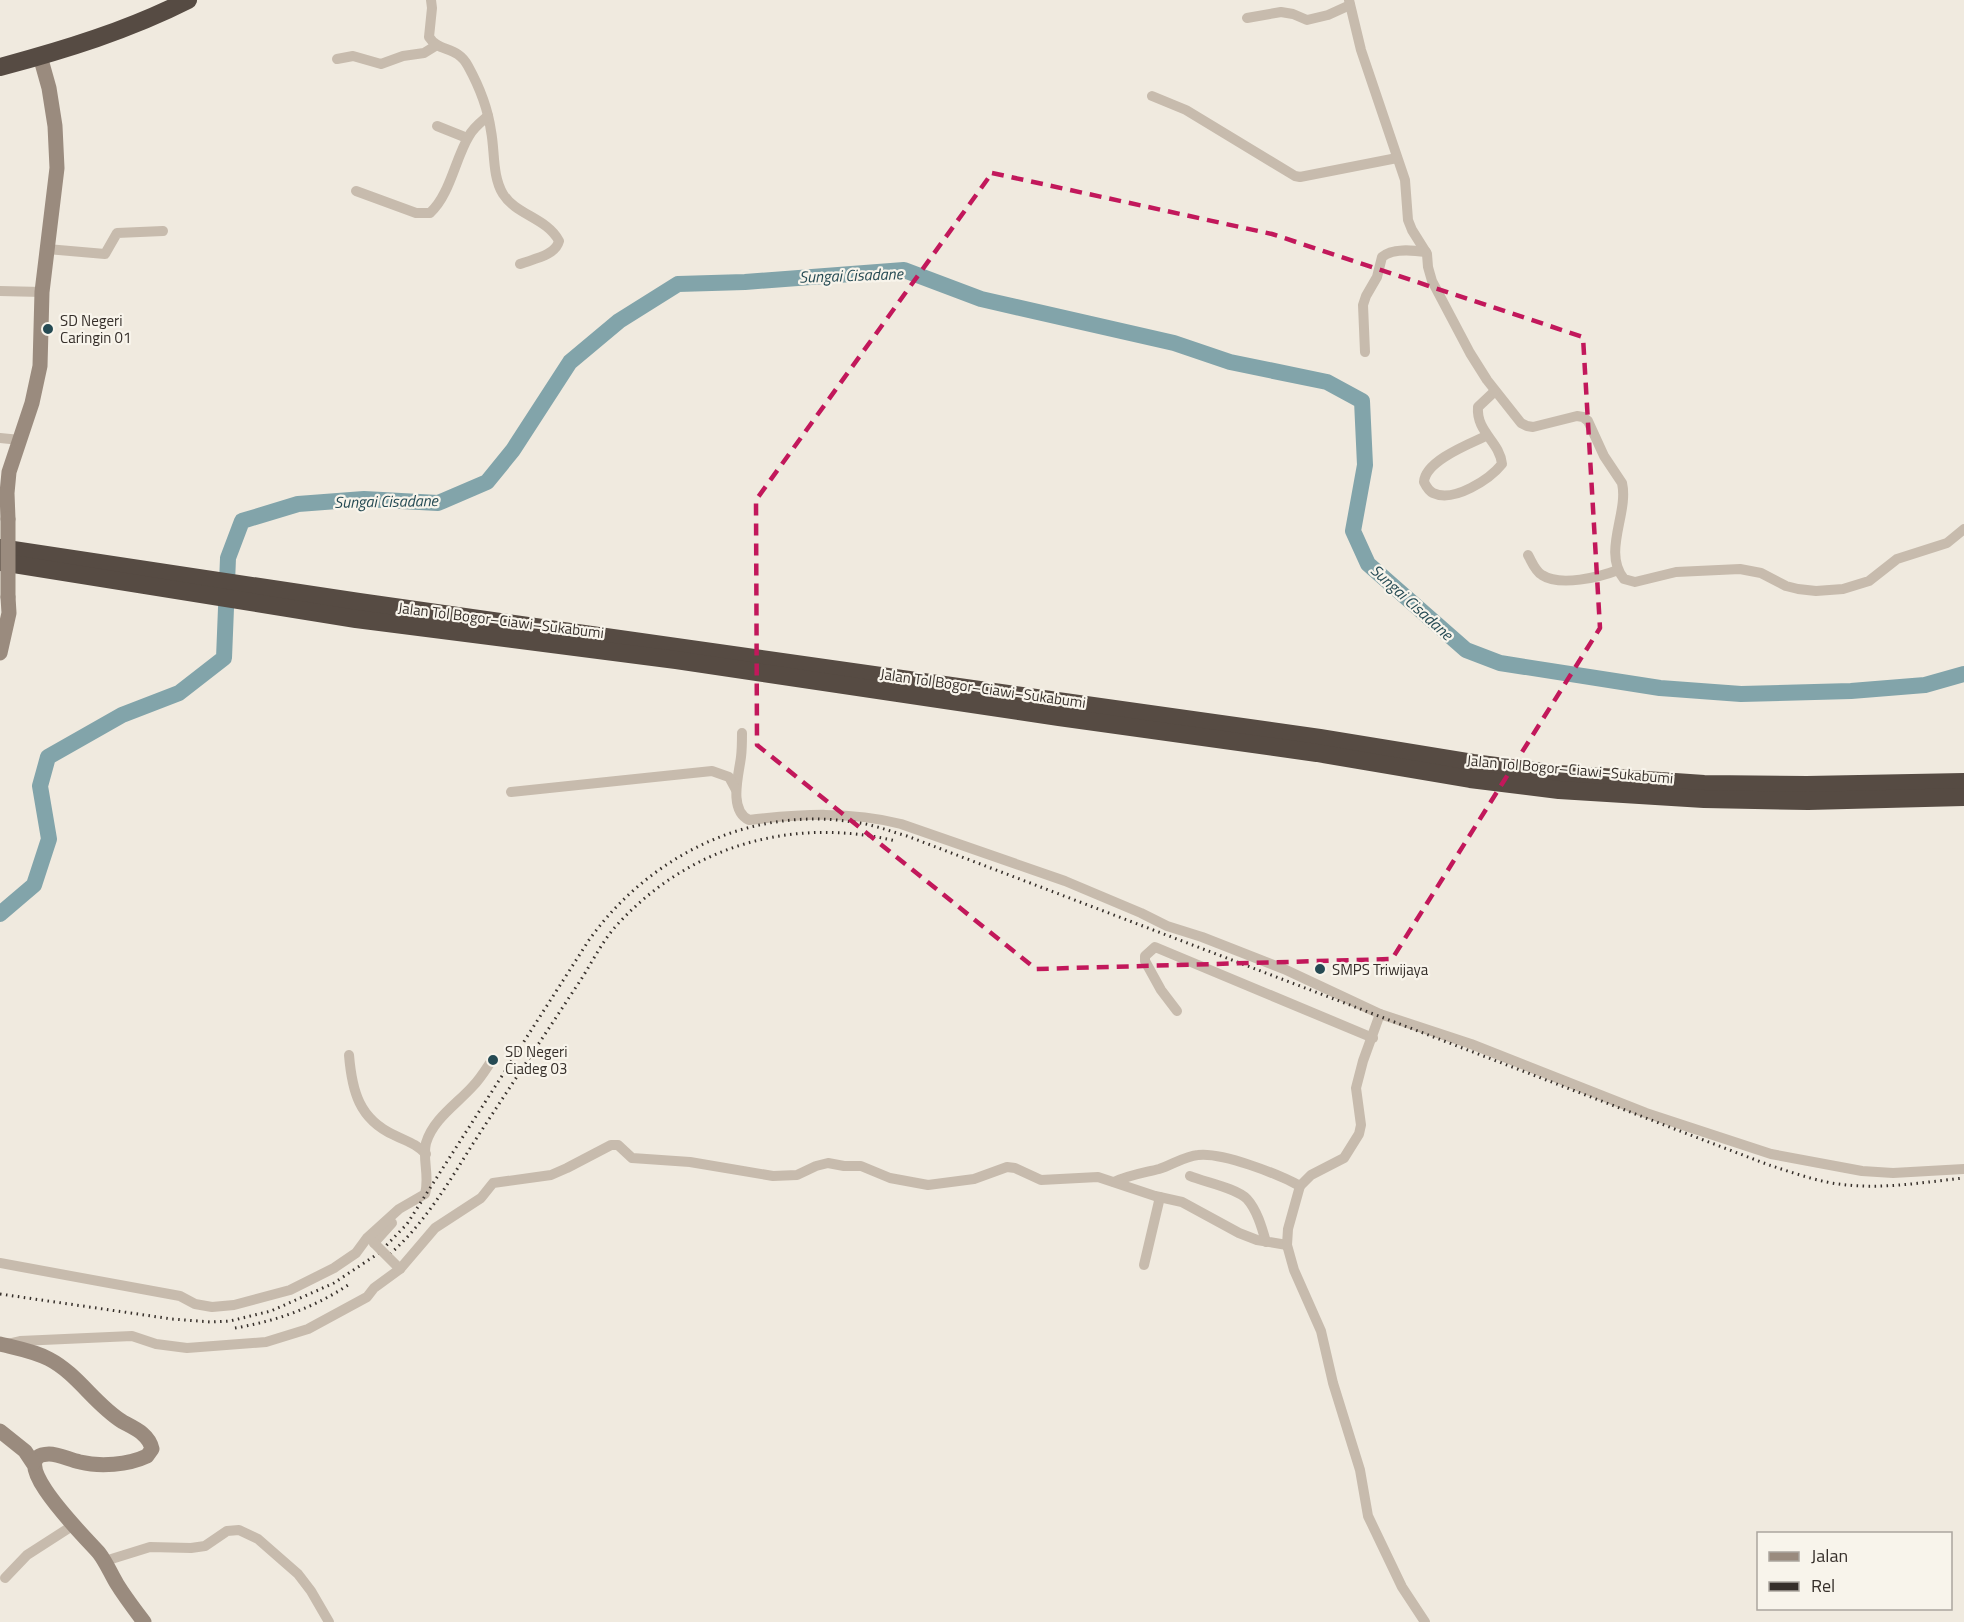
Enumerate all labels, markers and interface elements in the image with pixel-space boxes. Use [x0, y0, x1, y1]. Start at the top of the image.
water label: Sungai Cisadane [799, 261, 905, 289]
place label: SD Negeri Caringin 01 [60, 309, 131, 349]
marker: SD Negeri Caringin 01 [41, 322, 55, 336]
water label: Sungai Cisadane [334, 488, 440, 514]
water label: Sungai Cisadane [1365, 558, 1460, 647]
street label: Jalan Tol Bogor–Ciawi–Sukabumi [397, 596, 605, 644]
street label: Jalan Tol Bogor–Ciawi–Sukabumi [879, 662, 1087, 714]
street label: Jalan Tol Bogor–Ciawi–Sukabumi [1466, 749, 1674, 789]
place label: SMPS Triwijaya [1332, 958, 1429, 981]
marker: SMPS Triwijaya [1313, 962, 1327, 976]
place label: SD Negeri Ciadeg 03 [505, 1040, 568, 1080]
marker: SD Negeri Ciadeg 03 [486, 1053, 500, 1067]
legend [1757, 1532, 1952, 1610]
text: Jalan [1811, 1542, 1848, 1569]
text: Rel [1811, 1572, 1835, 1599]

